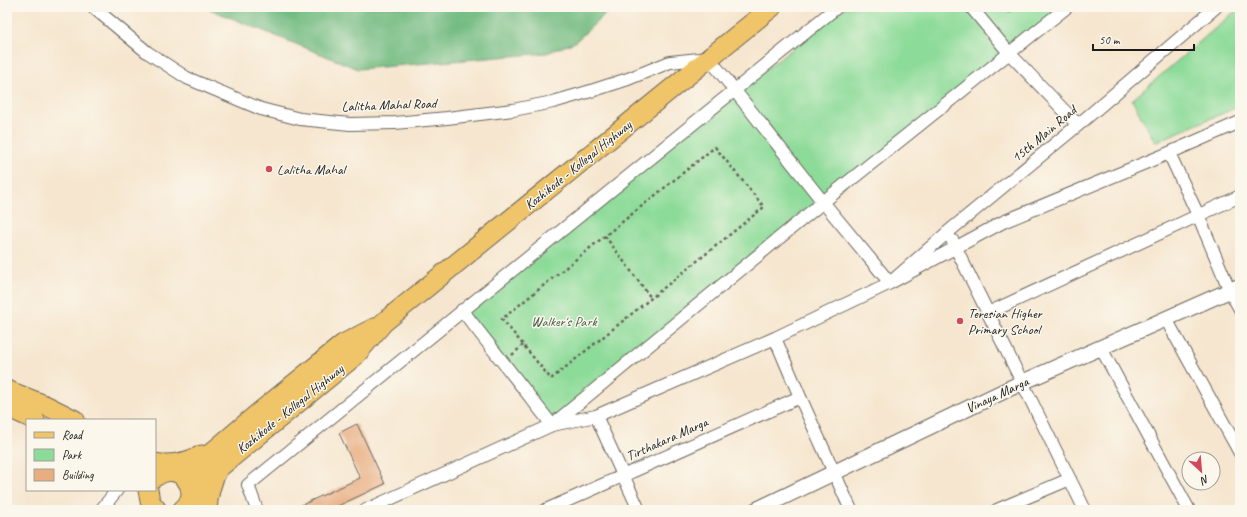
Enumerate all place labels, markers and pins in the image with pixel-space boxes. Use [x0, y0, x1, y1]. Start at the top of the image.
place label: Lalitha Mahal [277, 161, 347, 178]
marker: Lalitha Mahal [264, 164, 274, 174]
place label: Teresian Higher Primary School [968, 305, 1043, 338]
marker: Teresian Higher Primary School [955, 316, 965, 326]

